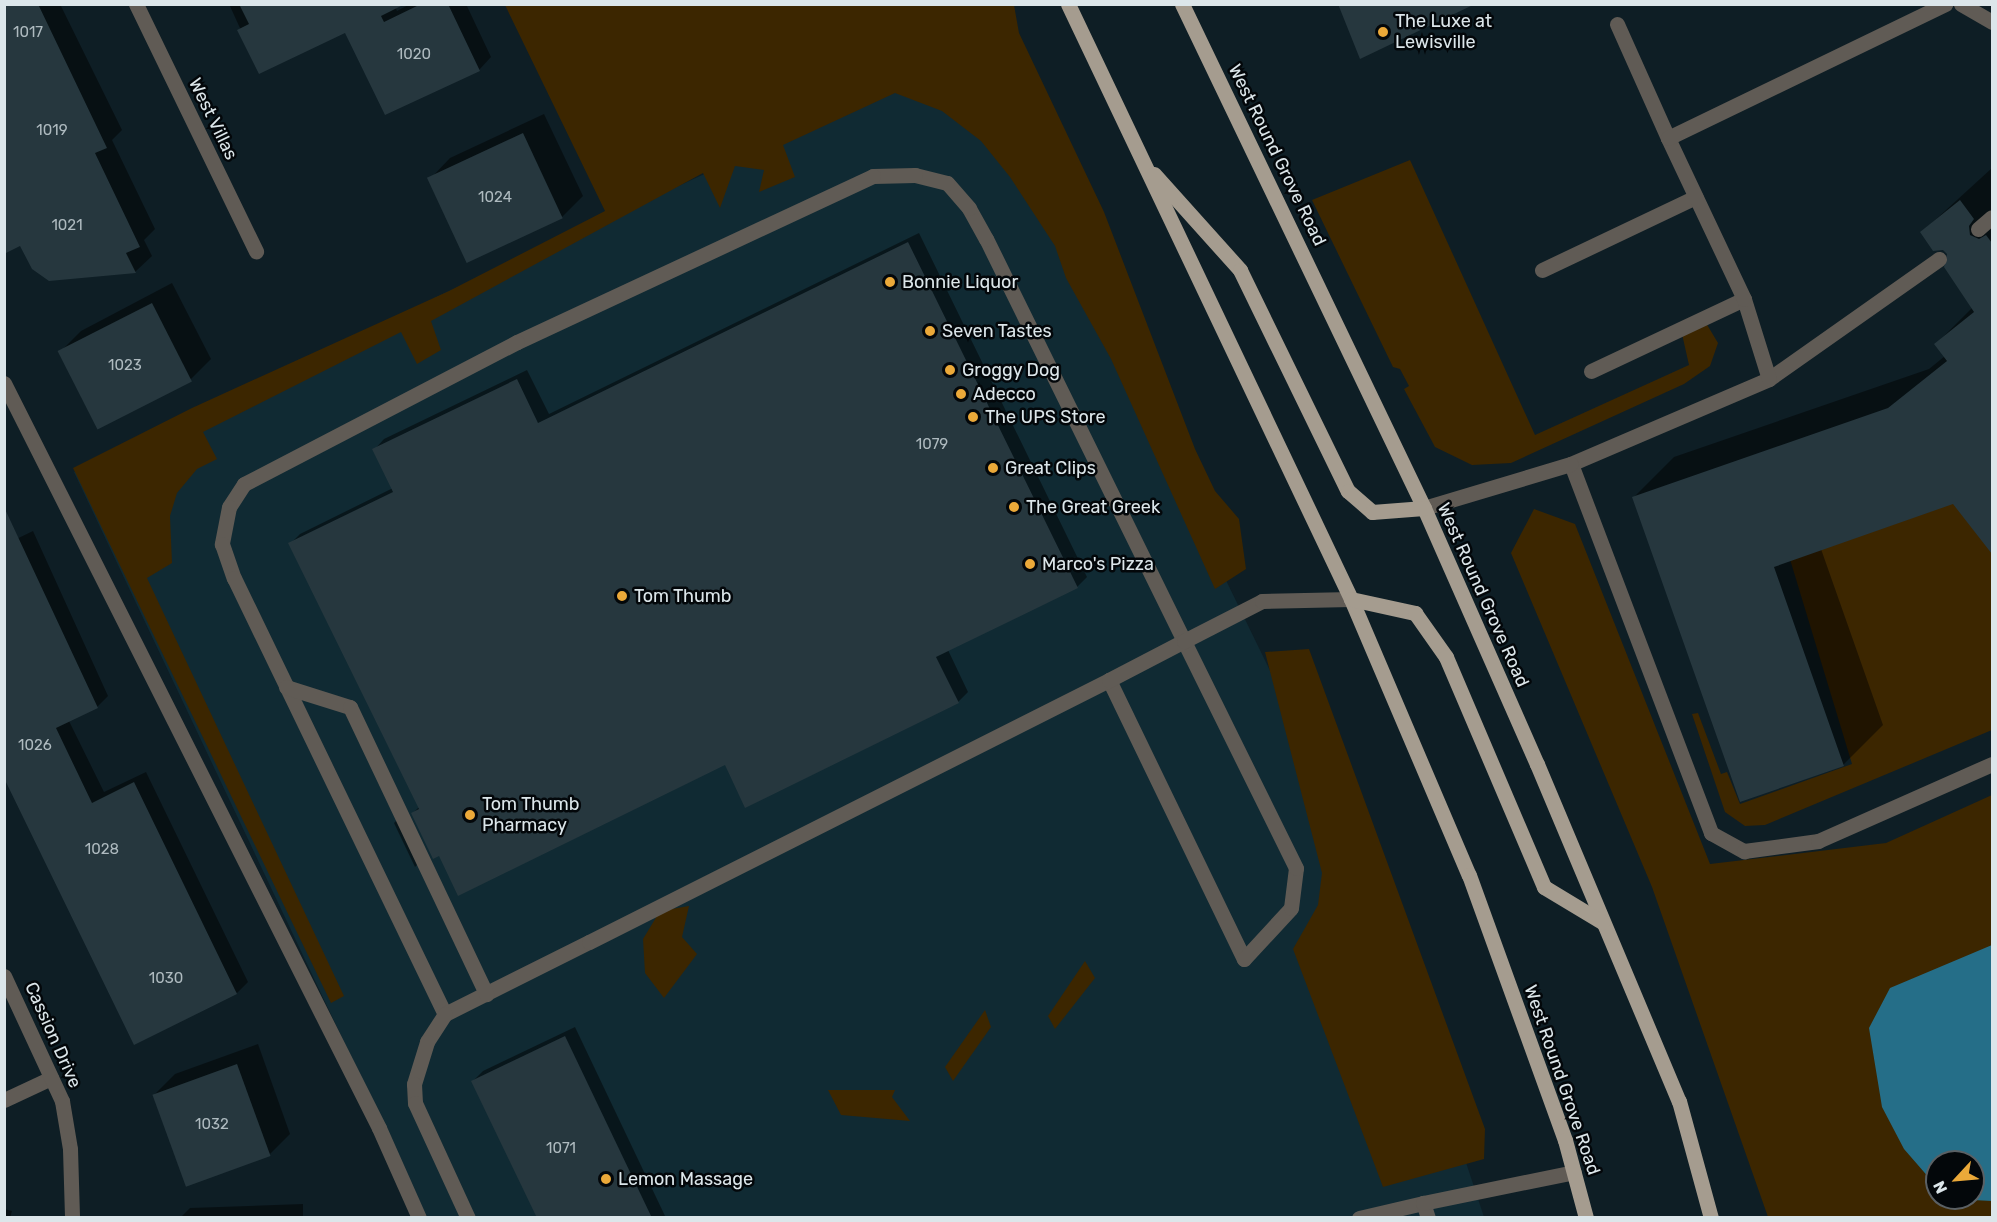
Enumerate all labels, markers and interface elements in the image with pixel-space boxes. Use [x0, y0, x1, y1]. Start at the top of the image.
place label: The Luxe at Lewisville [1395, 11, 1492, 54]
house number: 1017 [13, 24, 43, 42]
marker: The Luxe at Lewisville [1376, 25, 1390, 39]
house number: 1020 [397, 46, 431, 64]
street label: West Round Grove Road [1224, 61, 1330, 249]
street label: West Villas [184, 74, 242, 164]
house number: 1019 [36, 122, 68, 140]
house number: 1024 [478, 189, 512, 207]
house number: 1021 [51, 217, 83, 235]
place label: Bonnie Liquor [902, 271, 1018, 293]
marker: Bonnie Liquor [883, 275, 897, 289]
place label: Seven Tastes [942, 320, 1052, 342]
marker: Seven Tastes [923, 324, 937, 338]
house number: 1023 [108, 357, 142, 375]
place label: Groggy Dog [962, 359, 1061, 381]
marker: Groggy Dog [943, 363, 957, 377]
place label: Adecco [973, 383, 1036, 405]
marker: Adecco [954, 387, 968, 401]
place label: The UPS Store [985, 406, 1106, 428]
marker: The UPS Store [966, 410, 980, 424]
house number: 1079 [916, 436, 948, 454]
place label: Great Clips [1005, 457, 1096, 479]
marker: Great Clips [986, 461, 1000, 475]
place label: The Great Greek [1026, 496, 1160, 518]
marker: The Great Greek [1007, 500, 1021, 514]
street label: West Round Grove Road [1433, 500, 1533, 690]
place label: Marco's Pizza [1042, 553, 1154, 575]
marker: Marco's Pizza [1023, 557, 1037, 571]
place label: Tom Thumb [634, 585, 732, 607]
marker: Tom Thumb [615, 589, 629, 603]
house number: 1026 [18, 737, 52, 755]
place label: Tom Thumb Pharmacy [482, 794, 580, 836]
marker: Tom Thumb Pharmacy [463, 808, 477, 822]
house number: 1028 [85, 841, 119, 859]
house number: 1030 [149, 970, 183, 988]
street label: Cassion Drive [20, 979, 86, 1091]
street label: West Round Grove Road [1519, 982, 1605, 1178]
house number: 1032 [195, 1116, 229, 1134]
house number: 1071 [546, 1140, 576, 1158]
north arrow [1925, 1150, 1985, 1210]
place label: Lemon Massage [618, 1168, 753, 1190]
marker: Lemon Massage [599, 1172, 613, 1186]
text: N [1929, 1178, 1951, 1197]

